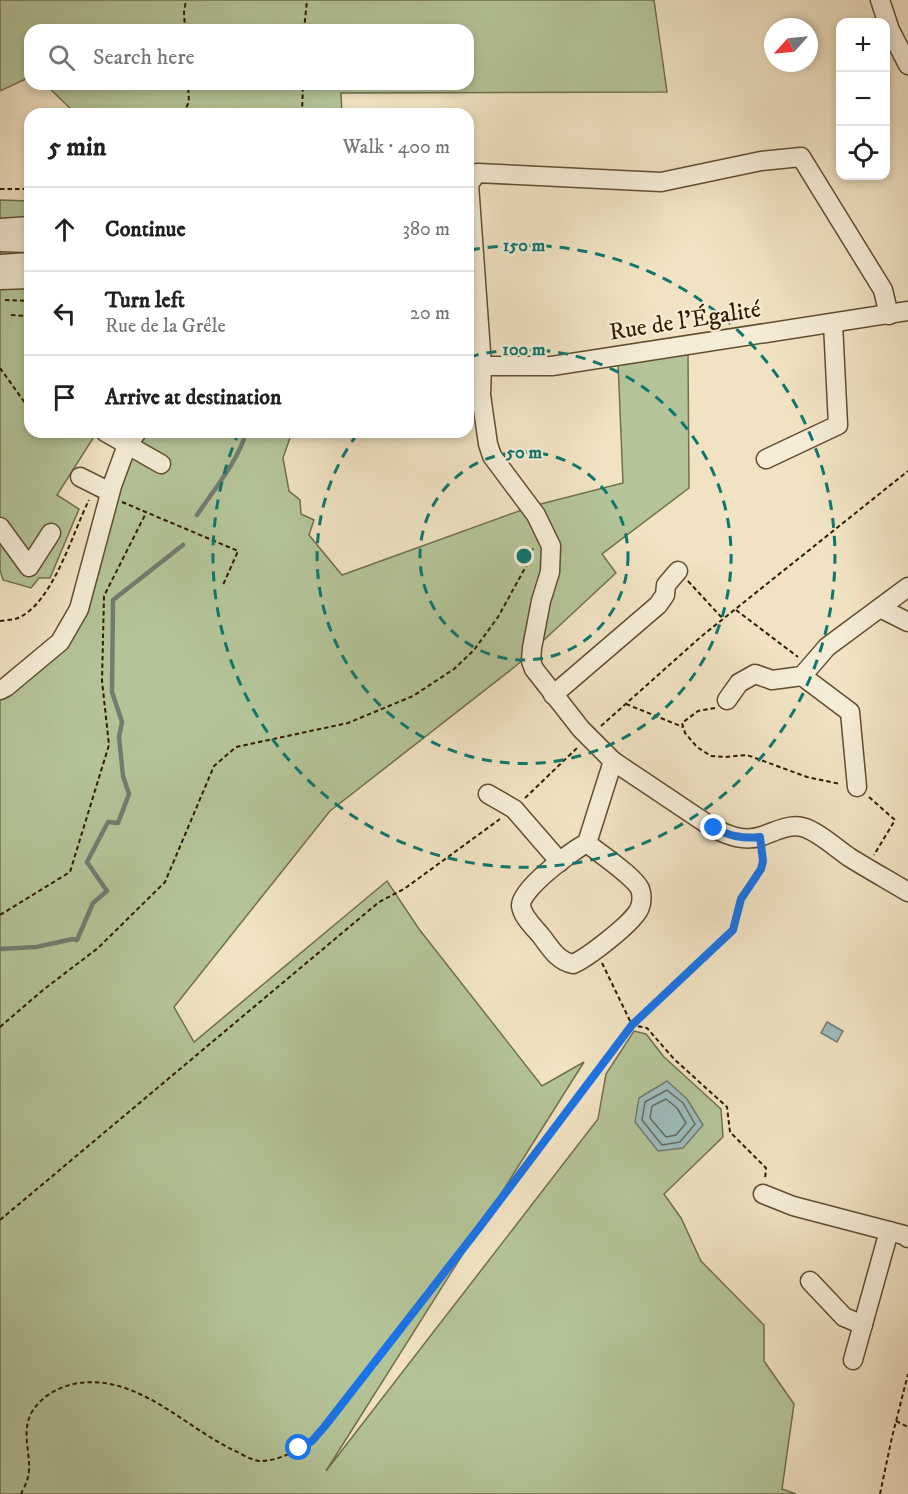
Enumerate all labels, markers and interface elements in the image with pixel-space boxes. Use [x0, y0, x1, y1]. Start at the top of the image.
north arrow [764, 18, 818, 72]
map controls [836, 18, 890, 180]
button: + [836, 18, 890, 72]
search box [24, 24, 474, 90]
icon: search [45, 41, 78, 74]
text: Search here [93, 44, 195, 71]
button: − [836, 72, 890, 126]
button: locate [836, 126, 890, 180]
text: 5 min [48, 131, 106, 164]
text: Walk · 400 m [343, 135, 450, 160]
icon: ahead [48, 213, 81, 246]
text: Continue [105, 216, 186, 243]
text: 380 m [402, 217, 450, 242]
text: 150 m [503, 235, 546, 257]
text: Turn left [105, 287, 185, 314]
street label: Rue de l'Égalité [607, 294, 763, 348]
icon: left [48, 297, 81, 330]
text: 20 m [410, 301, 450, 326]
text: Rue de la Grêle [105, 314, 226, 339]
text: 100 m [502, 339, 546, 361]
icon: arrive [48, 381, 81, 414]
text: Arrive at destination [105, 384, 282, 411]
text: 50 m [505, 442, 542, 464]
centre of rings [514, 546, 534, 566]
route end [700, 814, 726, 840]
route start [285, 1434, 311, 1460]

